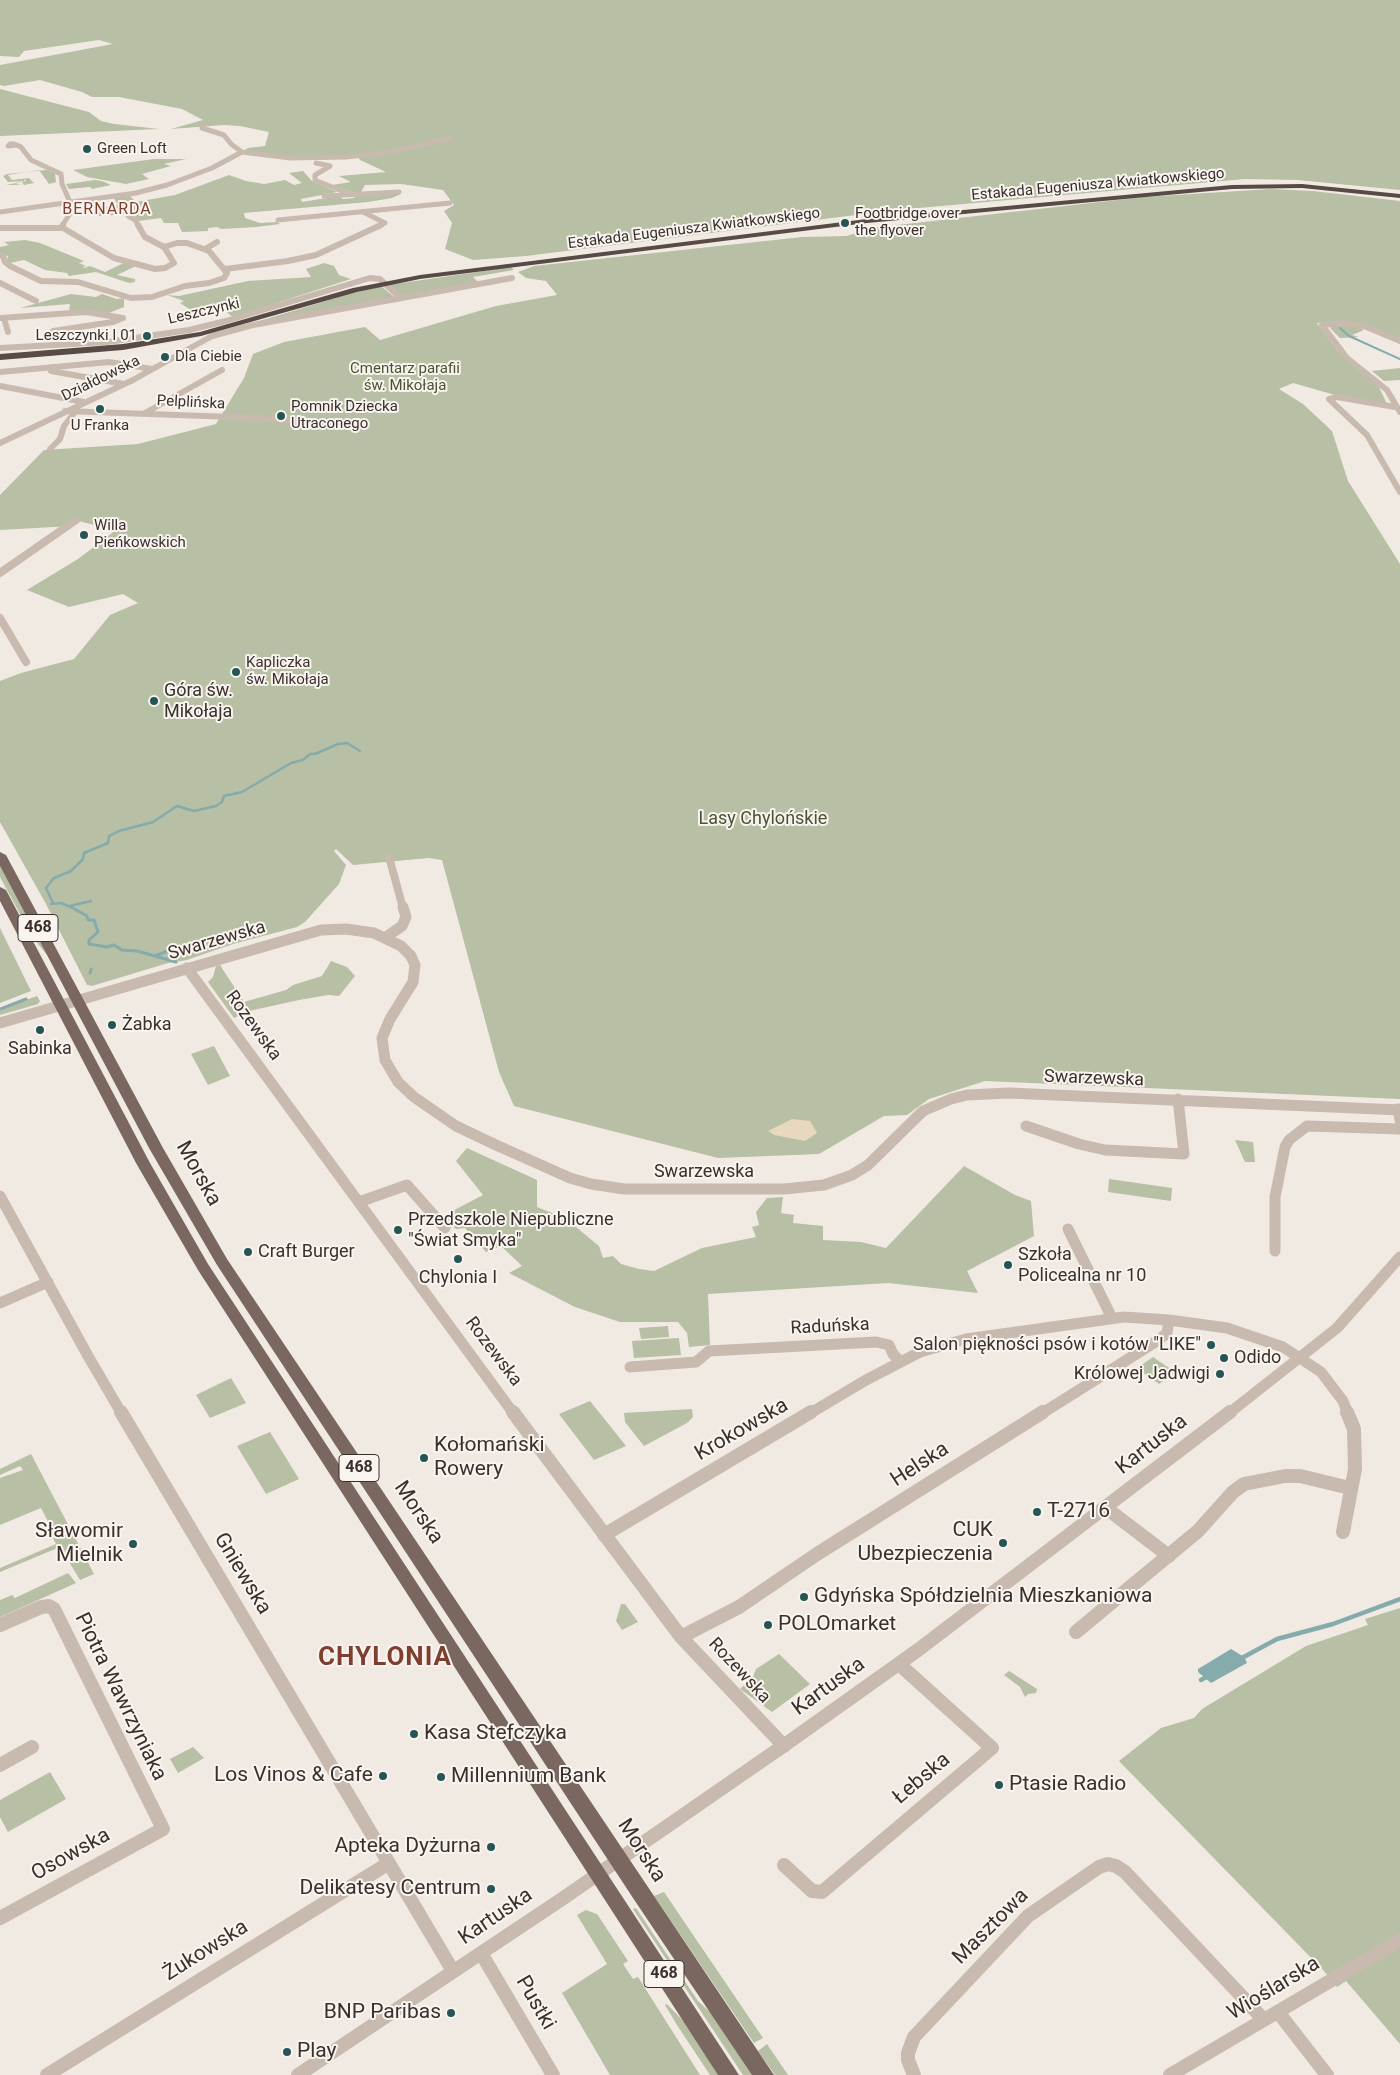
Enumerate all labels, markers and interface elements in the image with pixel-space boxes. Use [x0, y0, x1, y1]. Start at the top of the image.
place label: Green Loft [97, 140, 167, 158]
marker: Green Loft [81, 143, 93, 155]
street label: Estakada Eugeniusza Kwiatkowskiego [971, 165, 1225, 205]
district label: BERNARDA [61, 200, 153, 220]
street label: Estakada Eugeniusza Kwiatkowskiego [567, 205, 821, 253]
place label: Footbridge over the flyover [855, 205, 960, 240]
marker: Footbridge over the flyover [839, 217, 851, 229]
street label: Leszczynki [166, 295, 242, 329]
place label: Leszczynki I 01 [36, 327, 137, 345]
marker: Leszczynki I 01 [141, 330, 153, 342]
place label: Dla Ciebie [175, 348, 242, 366]
marker: Dla Ciebie [159, 351, 171, 363]
street label: Działdowska [59, 352, 143, 406]
park label: Cmentarz parafii św. Mikołaja [350, 360, 460, 395]
street label: Pelplińska [156, 392, 226, 414]
place label: Pomnik Dziecka Utraconego [291, 398, 398, 433]
marker: U Franka [94, 403, 106, 415]
marker: Pomnik Dziecka Utraconego [275, 410, 287, 422]
place label: U Franka [71, 417, 129, 435]
place label: Willa Pieńkowskich [94, 517, 186, 552]
marker: Willa Pieńkowskich [78, 529, 90, 541]
place label: Kapliczka św. Mikołaja [246, 654, 329, 689]
marker: Kapliczka św. Mikołaja [230, 666, 242, 678]
place label: Góra św. Mikołaja [164, 680, 233, 722]
marker: Góra św. Mikołaja [148, 695, 160, 707]
park label: Lasy Chylońskie [699, 808, 827, 830]
road number: 468 [18, 914, 58, 941]
street label: Swarzewska [166, 917, 268, 965]
street label: Rozewska [220, 987, 286, 1065]
place label: Żabka [122, 1014, 172, 1036]
marker: Żabka [106, 1019, 118, 1031]
marker: Sabinka [34, 1024, 46, 1036]
place label: Sabinka [8, 1038, 72, 1060]
street label: Swarzewska [1044, 1066, 1144, 1092]
street label: Morska [170, 1137, 226, 1211]
street label: Swarzewska [654, 1161, 754, 1183]
place label: Przedszkole Niepubliczne "Świat Smyka" [408, 1209, 613, 1252]
marker: Przedszkole Niepubliczne "Świat Smyka" [392, 1224, 404, 1236]
place label: Craft Burger [258, 1241, 355, 1263]
place label: Szkoła Policealna nr 10 [1018, 1244, 1146, 1286]
marker: Craft Burger [242, 1246, 254, 1258]
marker: Chylonia I [452, 1253, 464, 1265]
marker: Szkoła Policealna nr 10 [1002, 1259, 1014, 1271]
place label: Chylonia I [419, 1267, 497, 1289]
street label: Rozewska [460, 1313, 526, 1391]
street label: Raduńska [790, 1314, 870, 1340]
place label: Salon piękności psów i kotów "LIKE" [913, 1334, 1201, 1356]
marker: Salon piękności psów i kotów "LIKE" [1205, 1339, 1217, 1351]
place label: Odido [1234, 1347, 1281, 1369]
marker: Odido [1218, 1352, 1230, 1364]
place label: Królowej Jadwigi [1074, 1363, 1210, 1385]
marker: Królowej Jadwigi [1214, 1368, 1226, 1380]
street label: Krokowska [691, 1393, 793, 1467]
street label: Kartuska [1111, 1409, 1193, 1481]
place label: Kołomański Rowery [434, 1433, 545, 1483]
street label: Helska [886, 1437, 954, 1493]
marker: Kołomański Rowery [418, 1452, 430, 1464]
road number: 468 [339, 1455, 379, 1482]
street label: Morska [388, 1477, 448, 1549]
place label: T-2716 [1047, 1499, 1110, 1525]
marker: T-2716 [1031, 1506, 1043, 1518]
place label: CUK Ubezpieczenia [857, 1518, 993, 1568]
place label: Sławomir Mielnik [35, 1519, 123, 1569]
street label: Gniewska [208, 1529, 276, 1619]
marker: CUK Ubezpieczenia [997, 1537, 1009, 1549]
marker: Sławomir Mielnik [127, 1538, 139, 1550]
place label: Gdyńska Spółdzielnia Mieszkaniowa [814, 1584, 1152, 1610]
marker: Gdyńska Spółdzielnia Mieszkaniowa [798, 1591, 810, 1603]
street label: Piotra Wawrzyniaka [68, 1609, 172, 1785]
place label: POLOmarket [778, 1612, 896, 1638]
marker: POLOmarket [762, 1619, 774, 1631]
street label: Rozewska [703, 1634, 775, 1708]
district label: CHYLONIA [317, 1642, 453, 1674]
street label: Kartuska [788, 1652, 870, 1722]
place label: Kasa Stefczyka [424, 1721, 567, 1747]
marker: Kasa Stefczyka [408, 1728, 420, 1740]
street label: Łebska [888, 1748, 956, 1810]
place label: Los Vinos & Cafe [214, 1763, 373, 1789]
place label: Millennium Bank [451, 1764, 606, 1790]
marker: Los Vinos & Cafe [377, 1770, 389, 1782]
marker: Millennium Bank [435, 1771, 447, 1783]
place label: Ptasie Radio [1009, 1772, 1126, 1798]
marker: Ptasie Radio [993, 1779, 1005, 1791]
street label: Morska [611, 1815, 671, 1887]
street label: Osowska [27, 1823, 115, 1887]
place label: Apteka Dyżurna [334, 1834, 481, 1860]
marker: Apteka Dyżurna [485, 1841, 497, 1853]
place label: Delikatesy Centrum [299, 1876, 481, 1902]
street label: Kartuska [454, 1883, 538, 1951]
marker: Delikatesy Centrum [485, 1883, 497, 1895]
street label: Masztowa [948, 1884, 1034, 1970]
street label: Żukowska [159, 1915, 253, 1987]
street label: Wioślarska [1223, 1952, 1325, 2026]
road number: 468 [644, 1960, 684, 1988]
street label: Pustki [510, 1971, 560, 2035]
place label: BNP Paribas [324, 2000, 441, 2026]
marker: BNP Paribas [445, 2007, 457, 2019]
place label: Play [297, 2039, 337, 2065]
marker: Play [281, 2046, 293, 2058]

